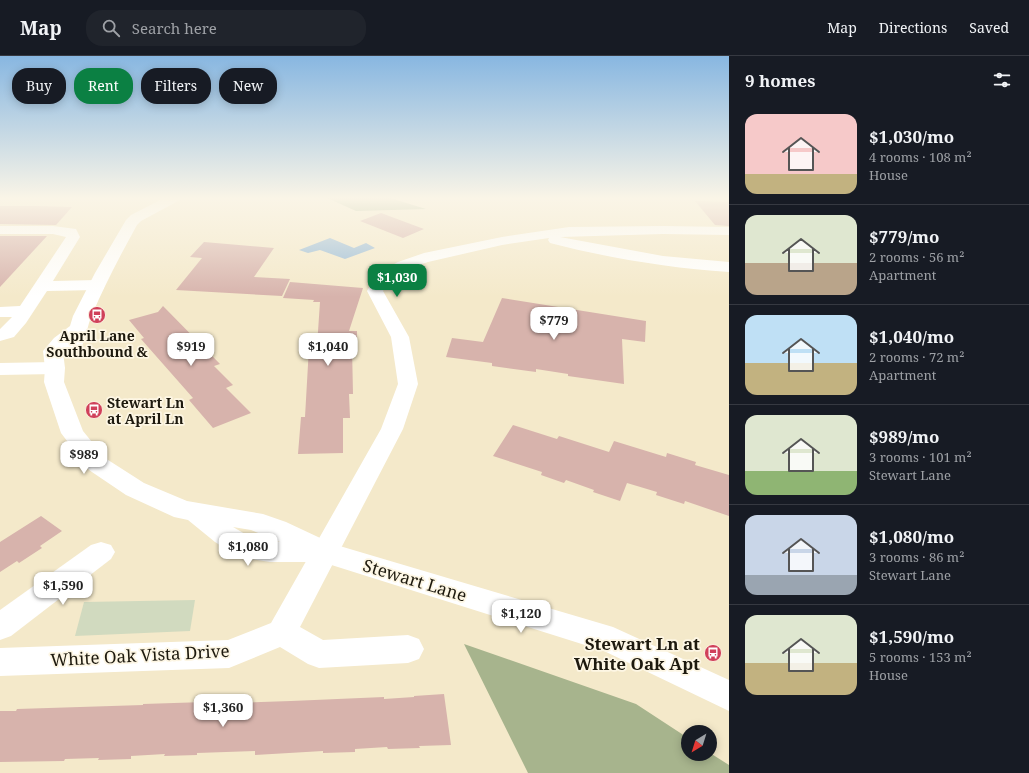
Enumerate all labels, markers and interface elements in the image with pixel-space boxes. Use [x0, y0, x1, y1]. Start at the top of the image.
search box [86, 10, 366, 46]
text: Map [20, 15, 62, 41]
icon: search [100, 17, 122, 39]
text: Search here [132, 18, 217, 38]
text: Map [827, 18, 857, 37]
text: Directions [879, 18, 947, 37]
text: Saved [969, 18, 1009, 37]
chip: Buy [12, 68, 66, 104]
chip: Rent [74, 68, 133, 104]
chip: Filters [141, 68, 211, 104]
chip: New [219, 68, 277, 104]
text: 9 homes [745, 69, 815, 92]
icon: filters [991, 69, 1013, 91]
text: $1,030/mo [869, 125, 954, 148]
icon: home [777, 130, 825, 178]
text: 4 rooms · 108 m² [869, 148, 972, 166]
text: House [869, 166, 908, 184]
text: $779/mo [869, 225, 940, 248]
icon: home [777, 231, 825, 279]
text: 2 rooms · 56 m² [869, 248, 964, 266]
pin: $1,030 [364, 264, 430, 298]
text: Apartment [869, 266, 936, 284]
text: $1,030 [377, 268, 417, 286]
bus stop icon: April Lane Southbound & [87, 305, 107, 325]
pin: $779 [530, 307, 578, 341]
text: $779 [539, 311, 569, 329]
text: $1,040/mo [869, 325, 954, 348]
place label: April Lane Southbound & [46, 326, 148, 361]
icon: home [777, 331, 825, 379]
pin: $919 [167, 333, 215, 367]
pin: $1,040 [295, 333, 361, 367]
text: $919 [176, 337, 206, 355]
text: $1,040 [308, 337, 348, 355]
text: 2 rooms · 72 m² [869, 348, 964, 366]
text: Apartment [869, 366, 936, 384]
place label: Stewart Ln at April Ln [107, 393, 184, 428]
bus stop icon: Stewart Ln at April Ln [84, 400, 104, 420]
text: $989/mo [869, 425, 940, 448]
icon: home [777, 431, 825, 479]
pin: $989 [60, 441, 108, 475]
text: $989 [69, 445, 99, 463]
text: 3 rooms · 101 m² [869, 448, 972, 466]
text: Stewart Lane [869, 466, 951, 484]
text: $1,080/mo [869, 525, 954, 548]
icon: home [777, 531, 825, 579]
pin: $1,080 [215, 533, 281, 567]
text: $1,080 [228, 537, 268, 555]
text: 3 rooms · 86 m² [869, 548, 964, 566]
street label: Stewart Lane [360, 553, 470, 607]
text: Stewart Lane [869, 566, 951, 584]
pin: $1,590 [30, 572, 96, 606]
text: $1,590 [43, 576, 83, 594]
pin: $1,120 [488, 600, 554, 634]
text: $1,120 [501, 604, 541, 622]
text: $1,590/mo [869, 625, 954, 648]
icon: home [777, 631, 825, 679]
place label: Stewart Ln at White Oak Apt [574, 632, 700, 675]
street label: White Oak Vista Drive [50, 639, 230, 671]
bus stop icon: Stewart Ln at White Oak Apt [703, 643, 723, 663]
text: 5 rooms · 153 m² [869, 648, 972, 666]
text: House [869, 666, 908, 684]
pin: $1,360 [190, 694, 256, 728]
text: $1,360 [203, 698, 243, 716]
north arrow [681, 725, 717, 761]
map controls [681, 725, 717, 761]

